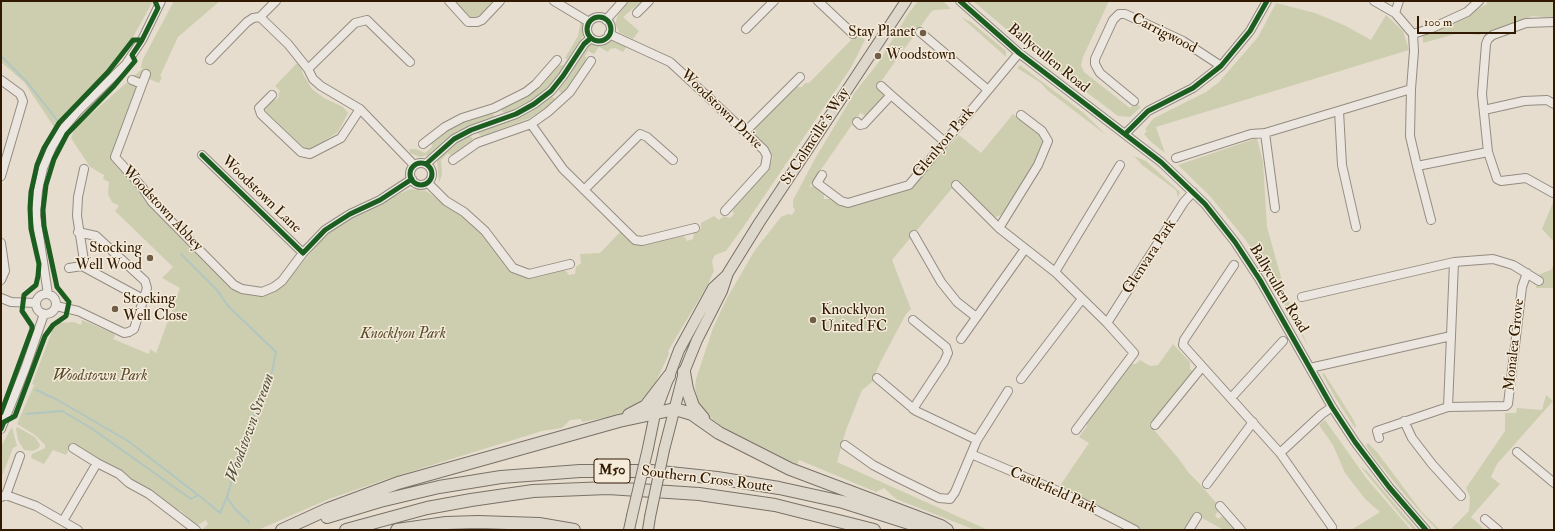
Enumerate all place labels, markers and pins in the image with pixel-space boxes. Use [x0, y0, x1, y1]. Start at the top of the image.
place label: Stay Planet [848, 24, 915, 42]
marker: Stay Planet [918, 28, 928, 38]
place label: Woodstown [886, 47, 956, 65]
marker: Woodstown [873, 51, 883, 61]
place label: Stocking Well Wood [75, 240, 142, 275]
marker: Stocking Well Wood [145, 253, 155, 263]
place label: Stocking Well Close [123, 291, 187, 326]
place label: Knocklyon United FC [821, 302, 887, 337]
marker: Stocking Well Close [110, 304, 120, 314]
marker: Knocklyon United FC [808, 315, 818, 325]

